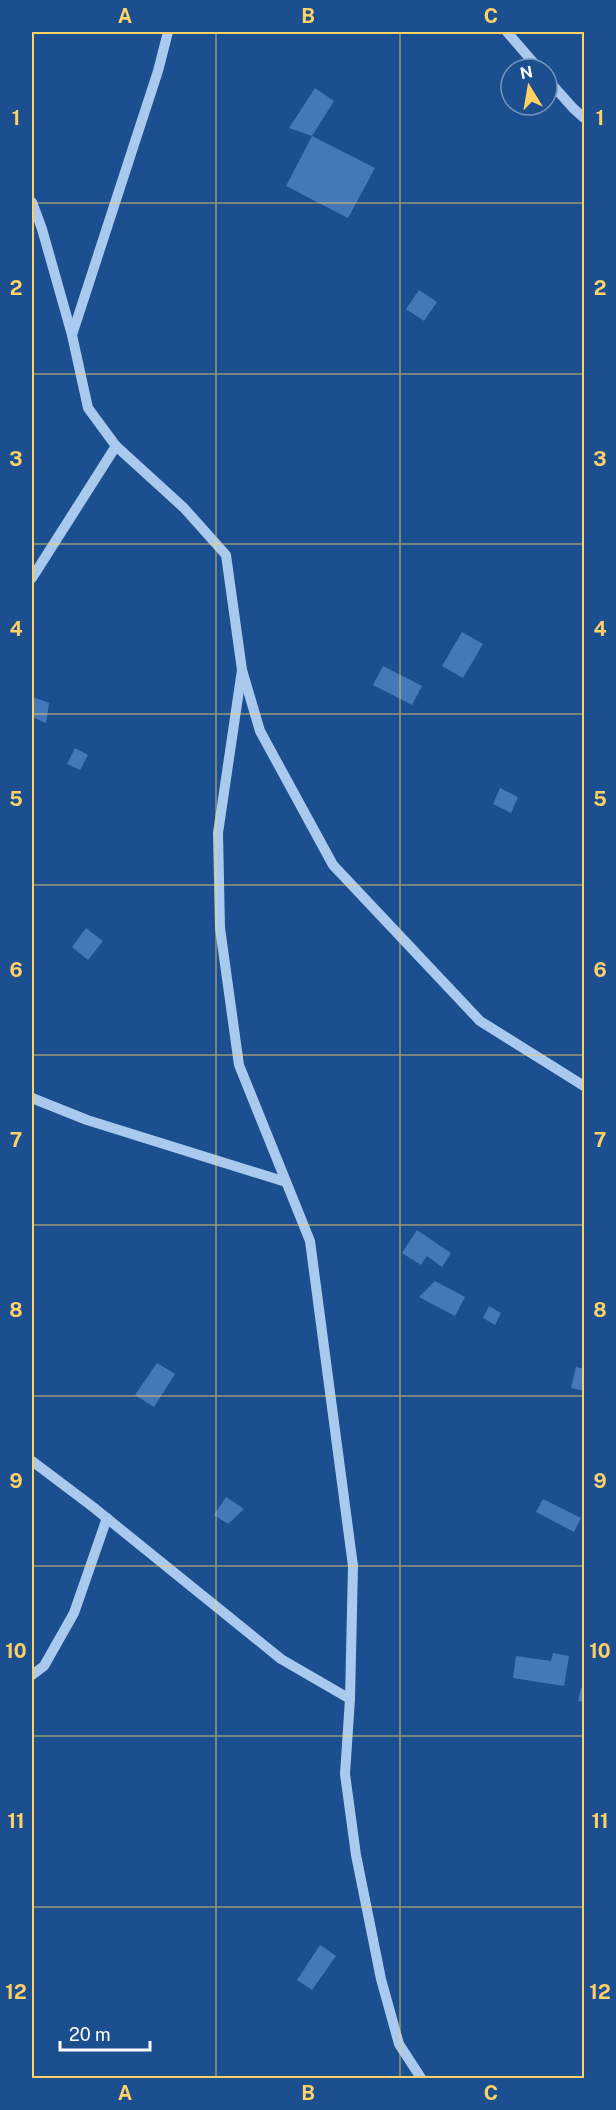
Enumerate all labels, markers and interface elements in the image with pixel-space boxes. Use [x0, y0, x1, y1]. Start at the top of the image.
text: A [118, 4, 132, 28]
text: B [301, 4, 315, 28]
text: C [484, 4, 498, 28]
north arrow [499, 57, 559, 117]
text: N [518, 62, 534, 83]
text: 1 [12, 106, 20, 130]
text: 1 [596, 106, 604, 130]
text: 2 [10, 276, 22, 300]
text: 2 [594, 276, 606, 300]
text: 3 [9, 447, 23, 471]
text: 3 [593, 447, 607, 471]
text: 4 [9, 617, 23, 641]
text: 4 [593, 617, 607, 641]
text: 5 [9, 787, 23, 811]
text: 5 [593, 787, 607, 811]
text: 6 [9, 958, 23, 982]
text: 6 [593, 958, 607, 982]
text: 7 [10, 1128, 22, 1152]
text: 7 [594, 1128, 606, 1152]
text: 8 [9, 1298, 23, 1322]
text: 8 [593, 1298, 607, 1322]
text: 9 [9, 1469, 23, 1493]
text: 9 [593, 1469, 607, 1493]
text: 10 [5, 1639, 27, 1663]
text: 10 [589, 1639, 611, 1663]
text: 11 [7, 1809, 25, 1833]
text: 11 [591, 1809, 609, 1833]
text: 12 [5, 1980, 27, 2004]
text: 12 [589, 1980, 611, 2004]
scale bar [60, 2014, 150, 2052]
text: 20 m [69, 2024, 111, 2045]
text: A [118, 2081, 132, 2105]
text: B [301, 2081, 315, 2105]
text: C [484, 2081, 498, 2105]

